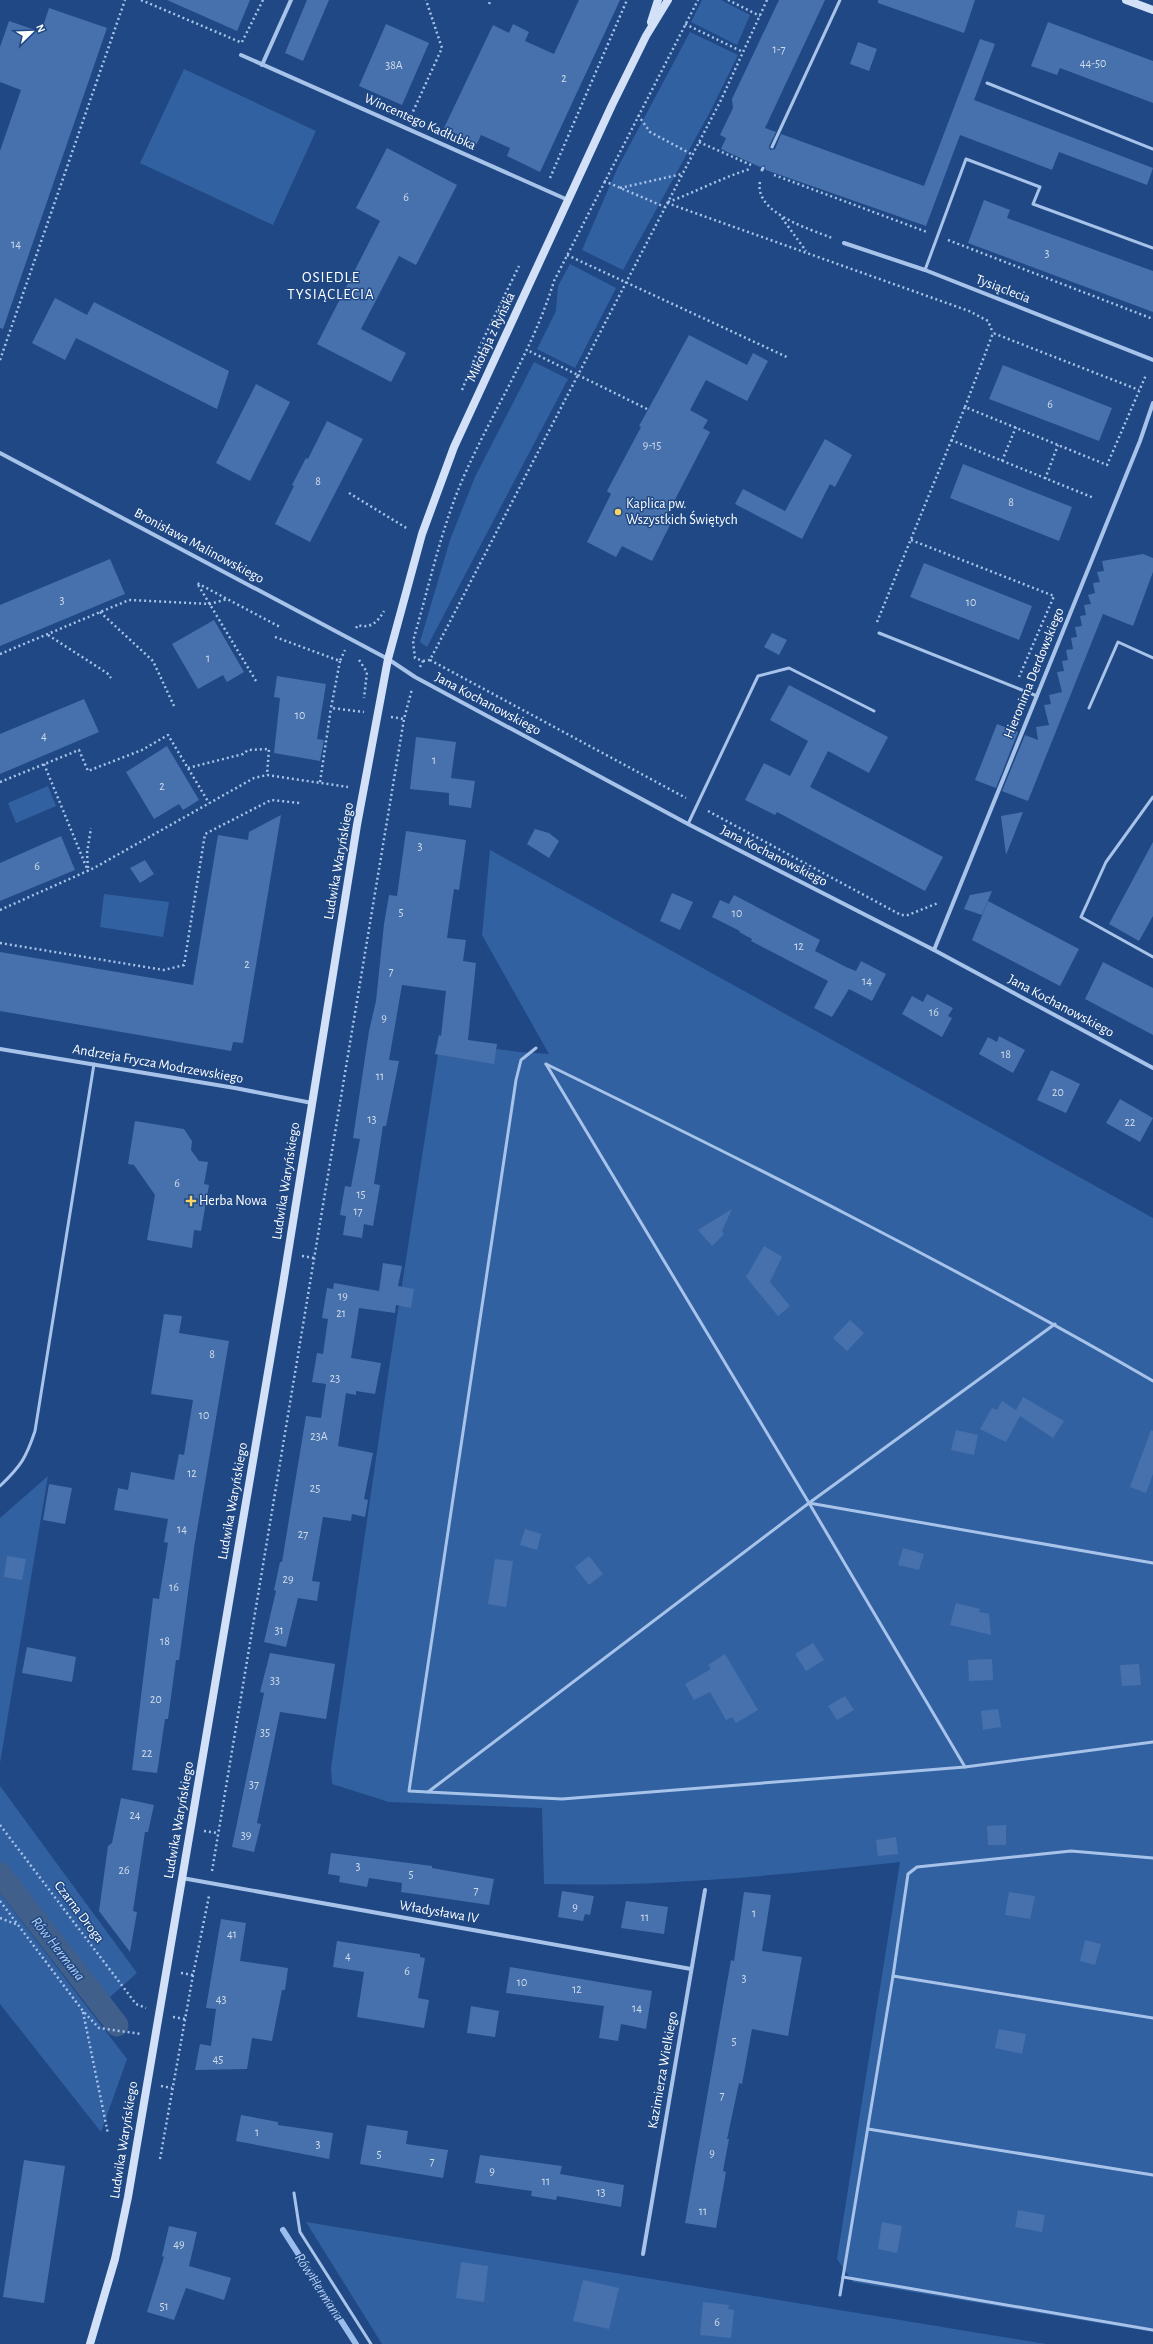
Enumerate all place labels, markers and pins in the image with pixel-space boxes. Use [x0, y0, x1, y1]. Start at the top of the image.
place label: Kaplica pw. Wszystkich Świętych [626, 497, 738, 527]
marker: Kaplica pw. Wszystkich Świętych [613, 507, 623, 517]
place label: Herba Nowa [199, 1194, 267, 1208]
marker: Herba Nowa [186, 1196, 196, 1206]

